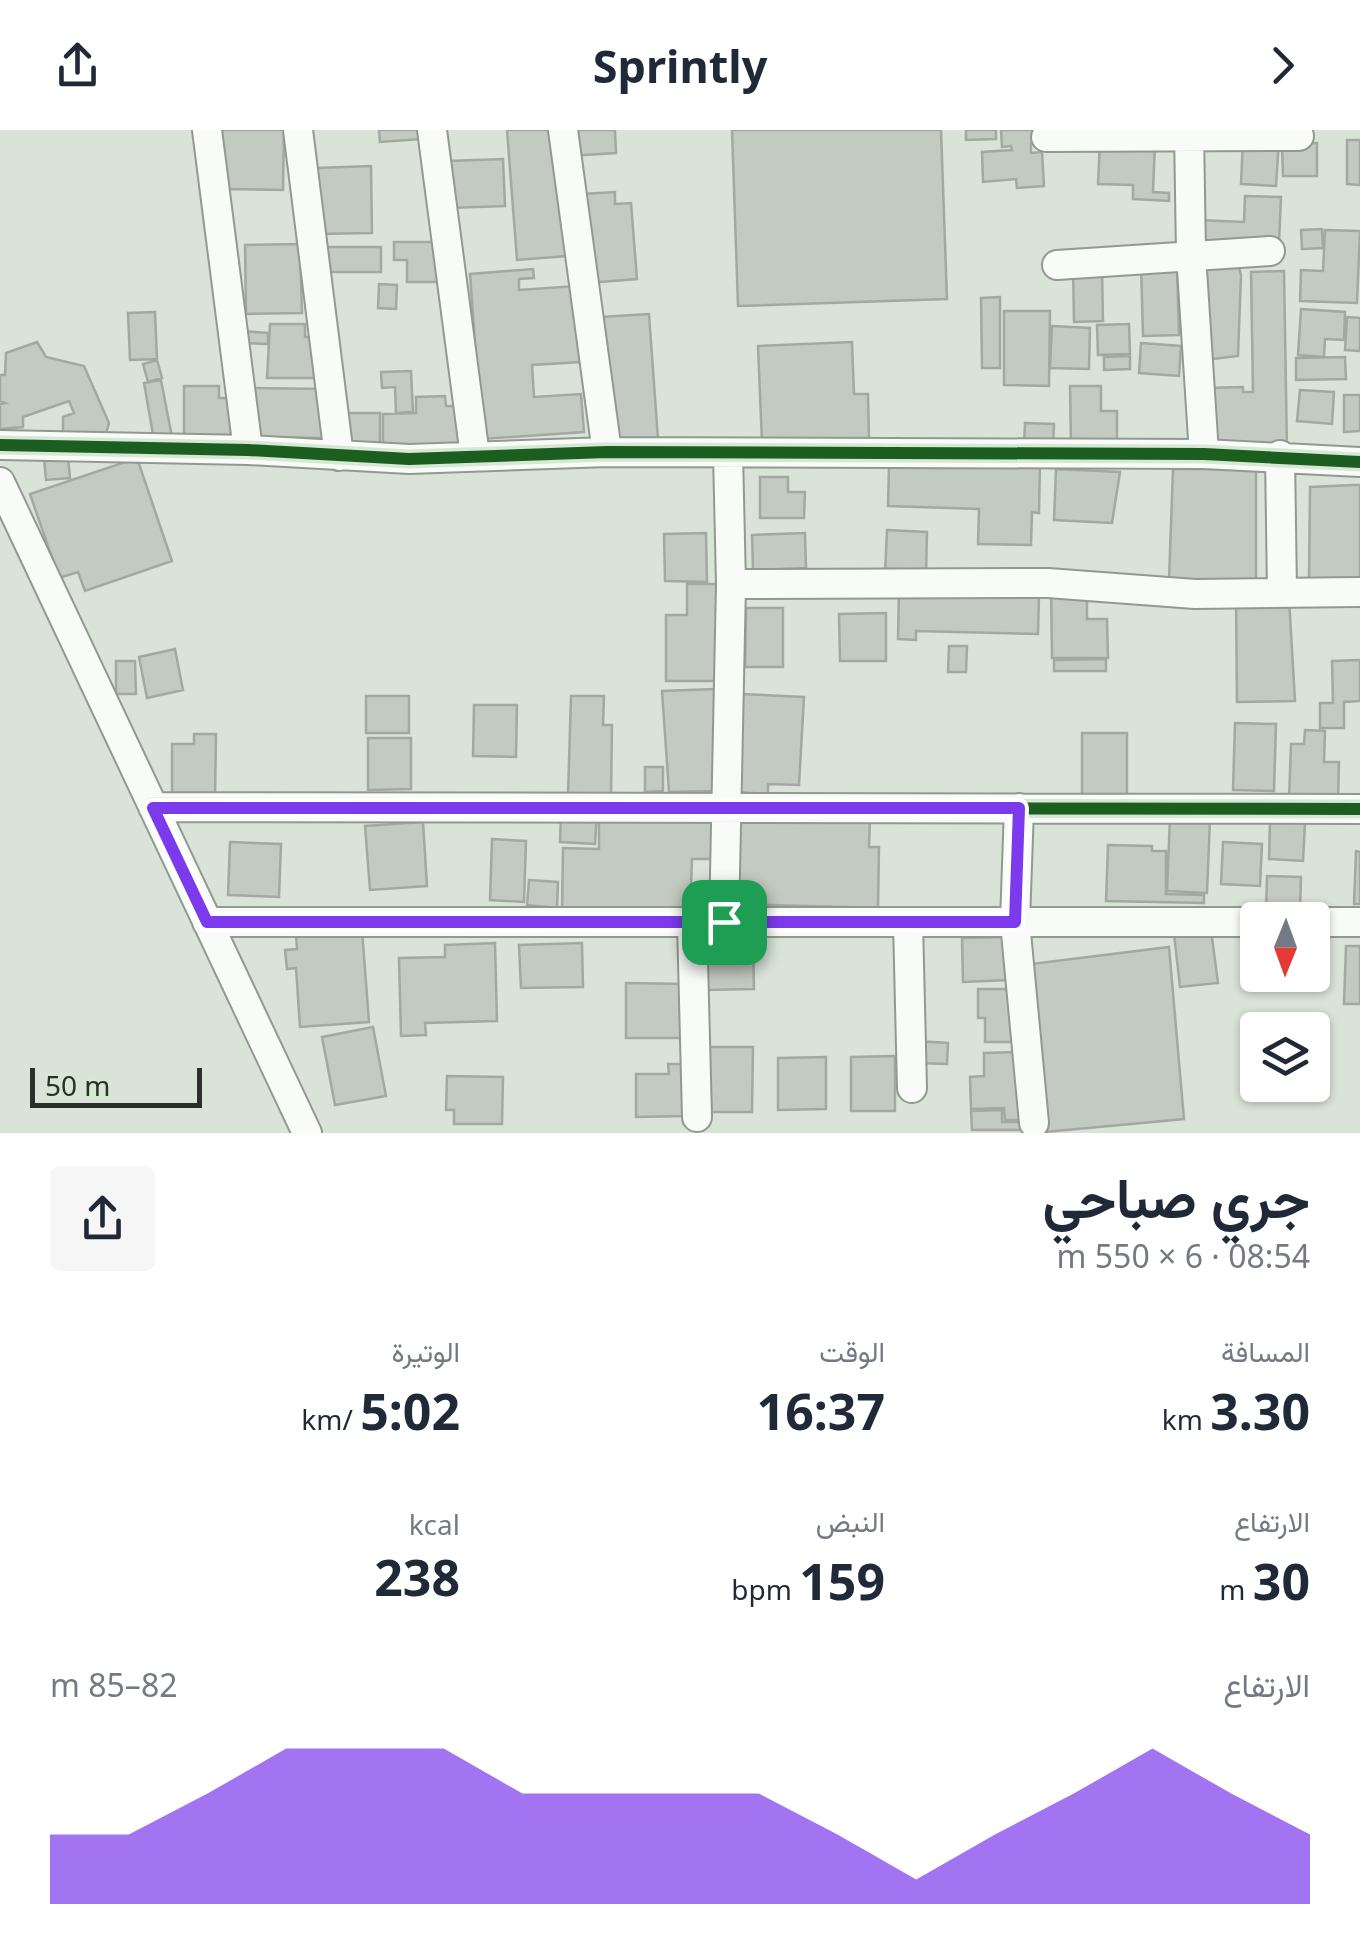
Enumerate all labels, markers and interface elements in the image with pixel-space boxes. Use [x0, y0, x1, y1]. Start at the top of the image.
text: Sprintly [593, 35, 767, 96]
icon: share [50, 38, 105, 93]
icon: forward [1255, 38, 1310, 93]
pin [682, 880, 767, 965]
icon: arrive [697, 895, 752, 950]
north arrow [1240, 902, 1330, 992]
map controls [1240, 902, 1330, 1102]
button: layers [1240, 1012, 1330, 1102]
scale bar [30, 1063, 202, 1108]
text: 50 m [45, 1066, 111, 1104]
text: جري صباحي [1042, 1159, 1310, 1234]
button: share [50, 1166, 155, 1271]
text: 08:54 · 6 × 550 m [1057, 1234, 1310, 1277]
text: الوتيرة [392, 1332, 460, 1370]
text: الوقت [819, 1332, 885, 1370]
text: المسافة [1221, 1332, 1310, 1370]
text: 5:02 [360, 1377, 460, 1445]
text: 16:37 [757, 1377, 885, 1445]
text: 3.30 [1210, 1377, 1310, 1445]
text: /km [301, 1400, 360, 1438]
text: km [1162, 1400, 1210, 1438]
text: النبض [816, 1502, 885, 1540]
text: الارتفاع [1234, 1502, 1310, 1540]
text: kcal [409, 1505, 460, 1543]
text: 238 [374, 1543, 460, 1611]
text: 159 [799, 1547, 885, 1615]
text: 30 [1253, 1547, 1310, 1615]
text: bpm [731, 1570, 799, 1608]
text: m [1219, 1570, 1253, 1608]
text: 82–85 m [50, 1663, 177, 1706]
text: الارتفاع [1223, 1663, 1310, 1706]

